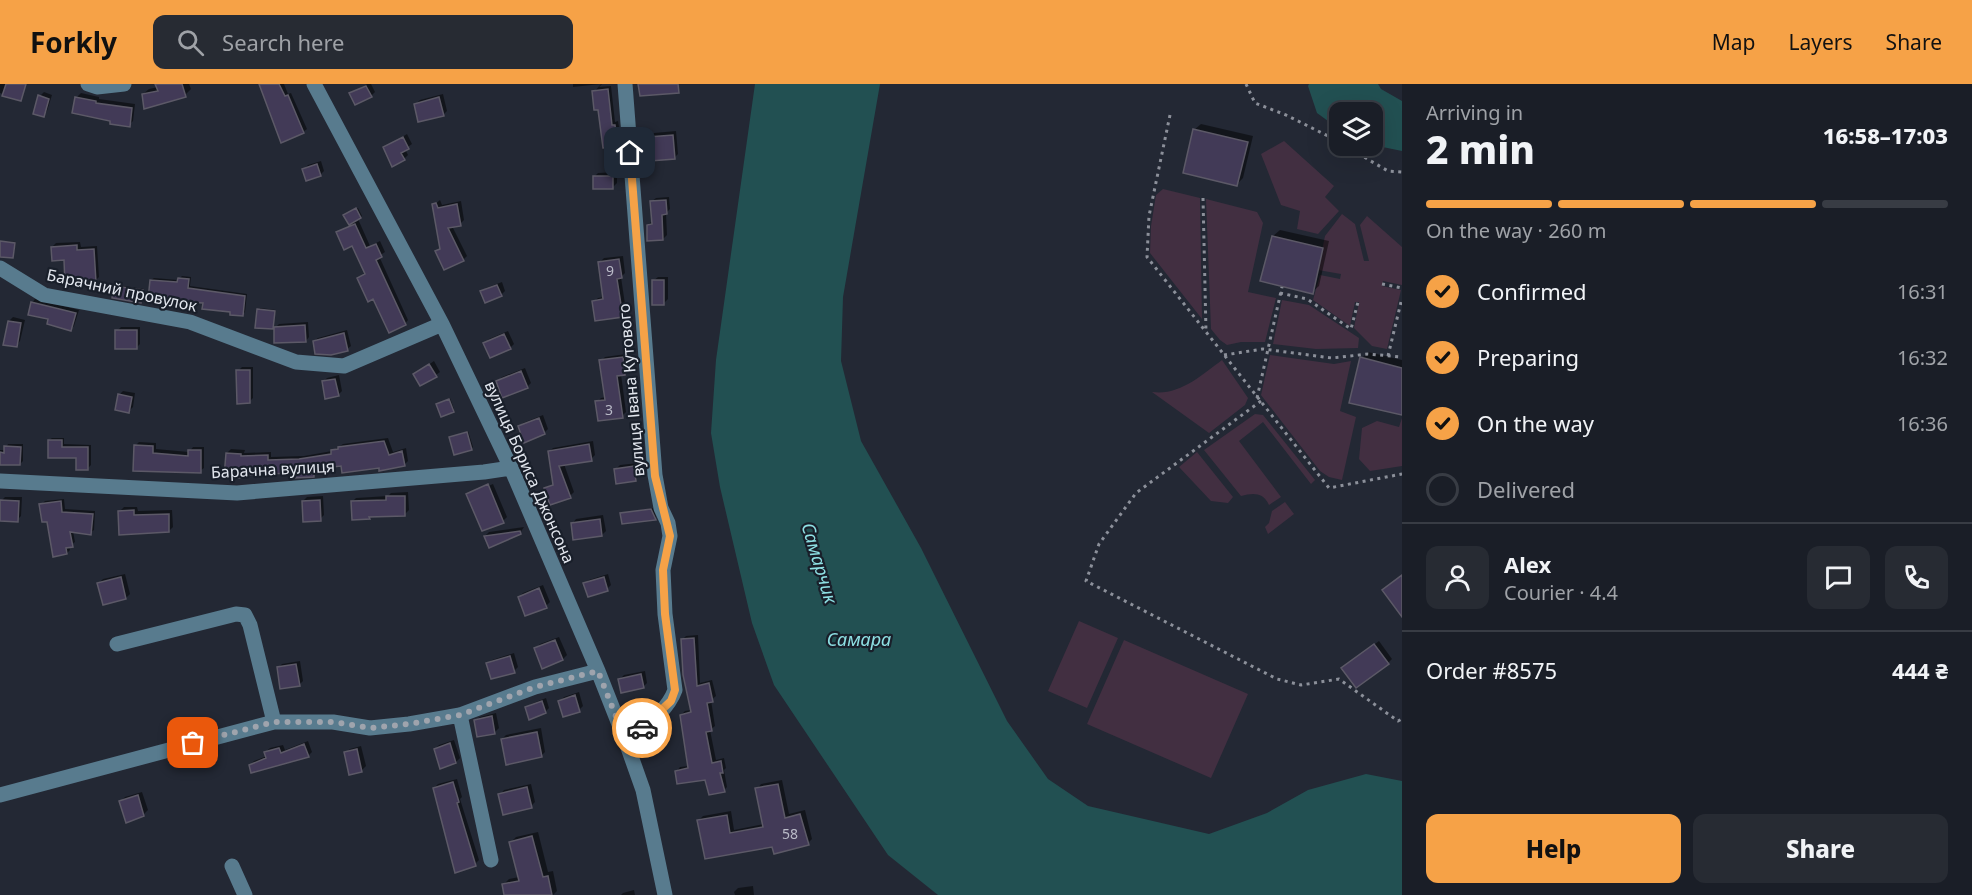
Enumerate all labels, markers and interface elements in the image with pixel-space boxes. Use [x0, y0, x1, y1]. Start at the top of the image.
search box [153, 15, 573, 69]
text: Forkly [30, 23, 117, 61]
icon: search [174, 26, 207, 59]
text: Search here [222, 27, 345, 57]
text: Map [1712, 28, 1756, 56]
text: Layers [1789, 28, 1853, 56]
text: Share [1886, 28, 1942, 56]
text: Arriving in [1426, 99, 1523, 126]
map controls [1329, 102, 1383, 156]
button: layers [1329, 102, 1383, 156]
text: 16:58–17:03 [1823, 120, 1948, 150]
text: 2 min [1426, 122, 1535, 175]
pin [604, 127, 655, 178]
icon: home [613, 136, 646, 169]
text: On the way · 260 m [1426, 217, 1606, 244]
house number: 9 [606, 261, 614, 280]
street label: Барачний провулок [45, 263, 200, 317]
icon: check [1426, 275, 1459, 308]
text: Confirmed [1477, 276, 1587, 306]
text: 16:31 [1897, 278, 1948, 305]
street label: вулиця Івана Кутового [612, 303, 650, 477]
icon: check [1426, 341, 1459, 374]
text: Preparing [1477, 342, 1579, 372]
text: 16:32 [1897, 344, 1948, 371]
street label: вулиця Бориса Джонсона [480, 377, 580, 567]
house number: 3 [605, 400, 613, 419]
icon: check [1426, 407, 1459, 440]
text: On the way [1477, 408, 1594, 438]
text: 16:36 [1897, 410, 1948, 437]
street label: Барачна вулиця [210, 455, 336, 483]
text: Delivered [1477, 474, 1575, 504]
water label: Самарчик [796, 520, 844, 607]
button: person [1426, 546, 1489, 609]
button: chat [1807, 546, 1870, 609]
button: phone [1885, 546, 1948, 609]
text: Alex [1504, 549, 1551, 579]
text: Courier · 4.4 [1504, 579, 1618, 606]
water label: Самара [827, 627, 891, 651]
text: Order #8575 [1426, 655, 1557, 685]
text: 444 ₴ [1892, 655, 1948, 685]
courier [612, 698, 672, 758]
icon: car [626, 712, 659, 745]
pin [167, 717, 218, 768]
icon: bag [176, 726, 209, 759]
button: Help [1426, 814, 1681, 883]
button: Share [1693, 814, 1948, 883]
house number: 58 [782, 824, 798, 843]

